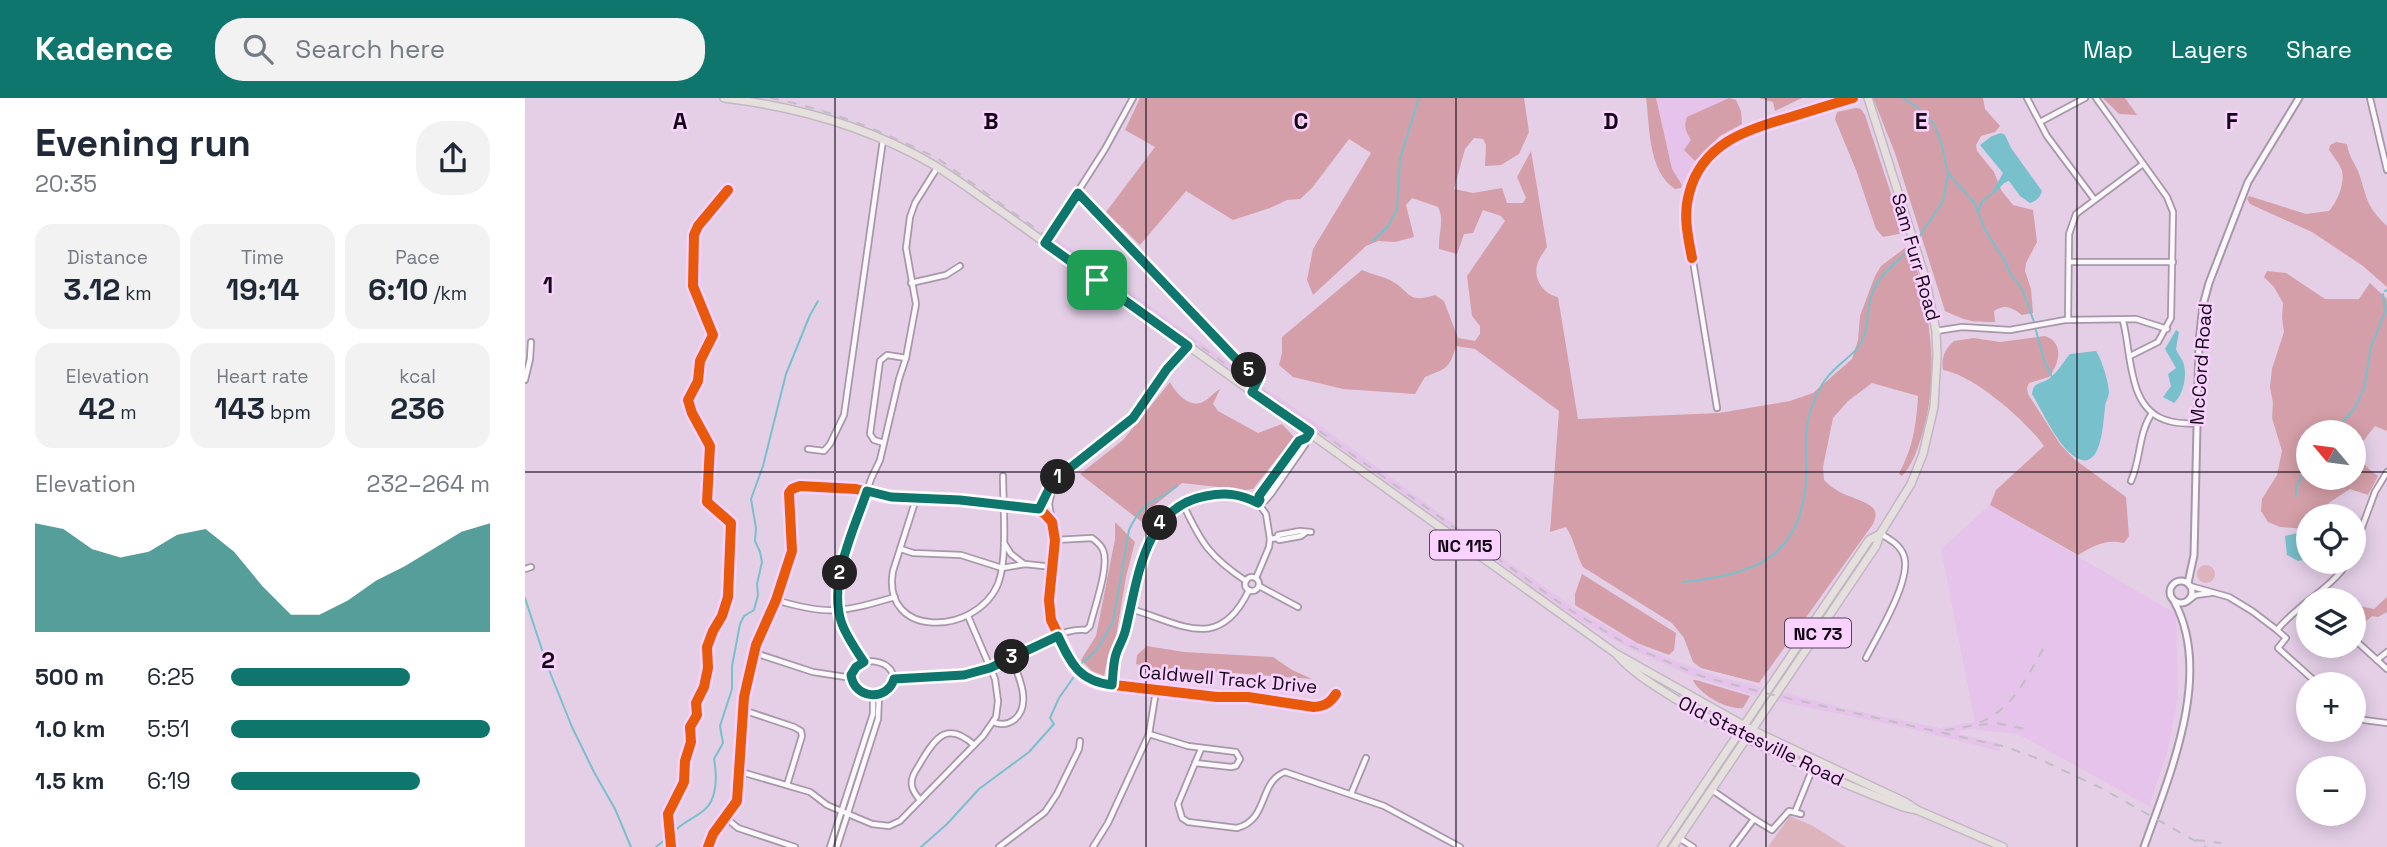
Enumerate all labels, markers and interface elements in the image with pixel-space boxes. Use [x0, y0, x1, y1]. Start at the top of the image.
search box [215, 18, 705, 81]
text: Kadence [35, 28, 173, 70]
icon: search [239, 30, 277, 68]
text: Search here [295, 32, 445, 66]
text: Map [2083, 34, 2133, 65]
text: Layers [2171, 34, 2248, 65]
text: Share [2286, 34, 2352, 65]
text: A [673, 106, 688, 136]
text: B [983, 106, 999, 136]
text: C [1294, 106, 1308, 136]
text: D [1603, 106, 1619, 136]
text: E [1915, 106, 1927, 136]
text: F [2226, 106, 2238, 136]
text: Evening run [35, 119, 251, 167]
button: share [416, 121, 490, 195]
text: 20:35 [35, 169, 97, 199]
street label: Sam Furr Road [1886, 190, 1946, 324]
text: Distance [67, 245, 148, 270]
text: Time [241, 245, 284, 270]
text: Pace [395, 245, 440, 270]
pin [1067, 250, 1127, 310]
icon: arrive [1078, 261, 1116, 299]
text: 3.12 [63, 270, 120, 309]
text: 19:14 [226, 270, 299, 309]
text: 6:10 [368, 270, 429, 309]
text: 1 [543, 270, 553, 300]
text: km [120, 281, 152, 306]
text: /km [429, 281, 467, 306]
street label: McCord Road [2184, 302, 2218, 426]
pin: 5 [1231, 352, 1267, 388]
text: 5 [1243, 357, 1254, 382]
text: Elevation [66, 364, 149, 389]
text: Heart rate [216, 364, 309, 389]
text: kcal [399, 364, 436, 389]
text: 42 [78, 389, 115, 428]
text: 143 [214, 389, 265, 428]
text: 236 [390, 389, 445, 428]
text: m [115, 400, 137, 425]
text: bpm [265, 400, 311, 425]
north arrow [2296, 420, 2366, 490]
map controls [2296, 420, 2366, 826]
pin: 1 [1041, 460, 1075, 494]
text: 1 [1053, 464, 1062, 489]
text: Elevation [35, 469, 136, 499]
text: 232–264 m [367, 469, 490, 499]
button: locate [2296, 504, 2366, 574]
pin: 4 [1143, 506, 1177, 540]
text: 4 [1153, 510, 1166, 535]
road number: NC 115 [1430, 530, 1500, 560]
pin: 2 [823, 556, 857, 590]
text: 2 [834, 560, 845, 585]
button: layers [2296, 588, 2366, 658]
road number: NC 73 [1785, 618, 1851, 648]
pin: 3 [995, 640, 1029, 674]
text: 3 [1006, 644, 1017, 669]
text: 2 [541, 645, 555, 675]
street label: Caldwell Track Drive [1138, 659, 1318, 699]
text: 500 m [35, 662, 104, 692]
text: 6:25 [147, 662, 195, 692]
button: + [2296, 672, 2366, 742]
street label: Old Statesville Road [1674, 690, 1848, 792]
text: 1.0 km [35, 714, 105, 744]
text: 5:51 [147, 714, 190, 744]
button: − [2296, 756, 2366, 826]
text: 1.5 km [35, 766, 105, 796]
text: 6:19 [147, 766, 191, 796]

